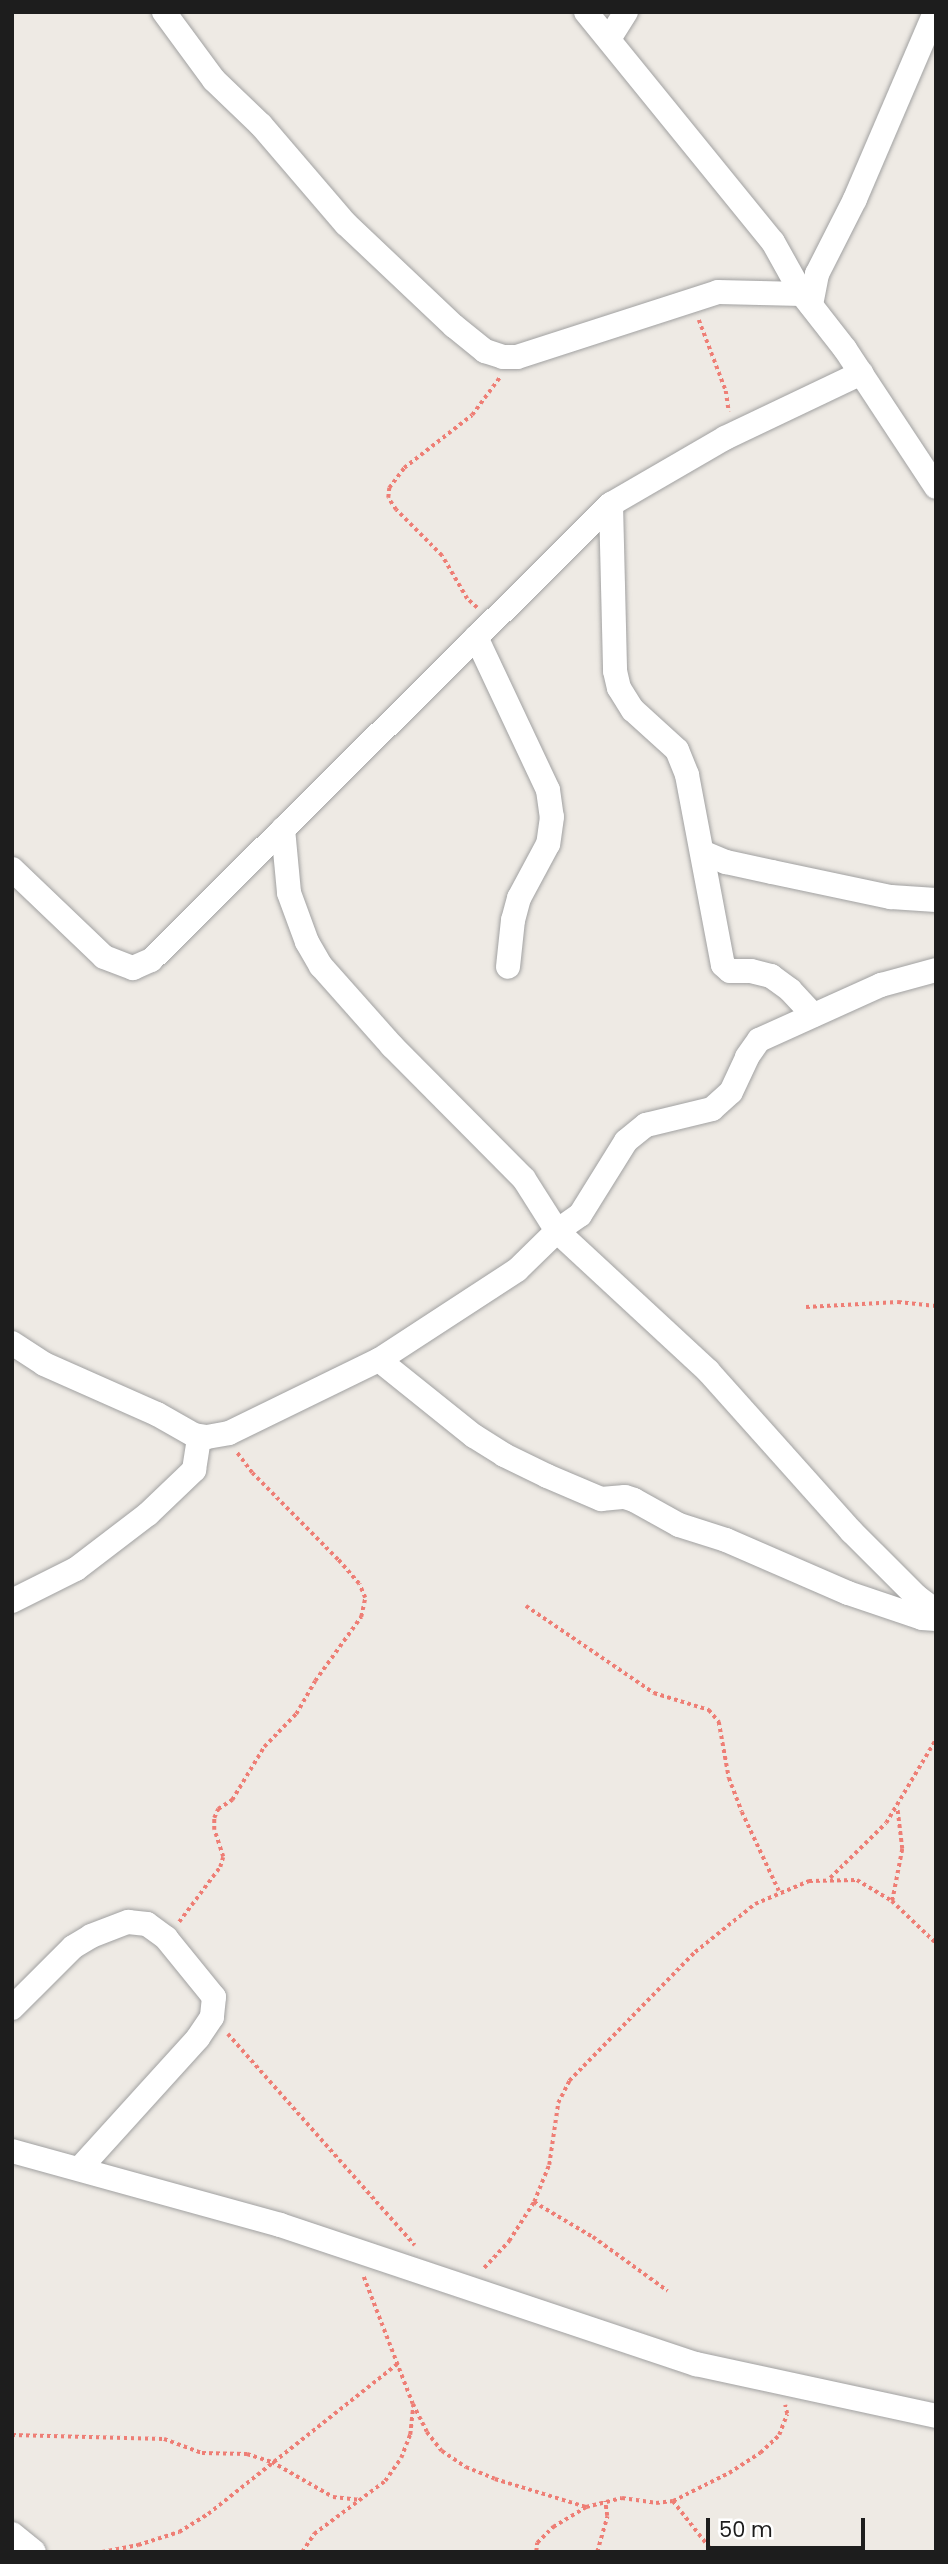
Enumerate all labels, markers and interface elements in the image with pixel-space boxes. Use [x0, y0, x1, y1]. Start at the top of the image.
scale bar [710, 2504, 869, 2548]
text: 50 m [719, 2515, 773, 2544]

